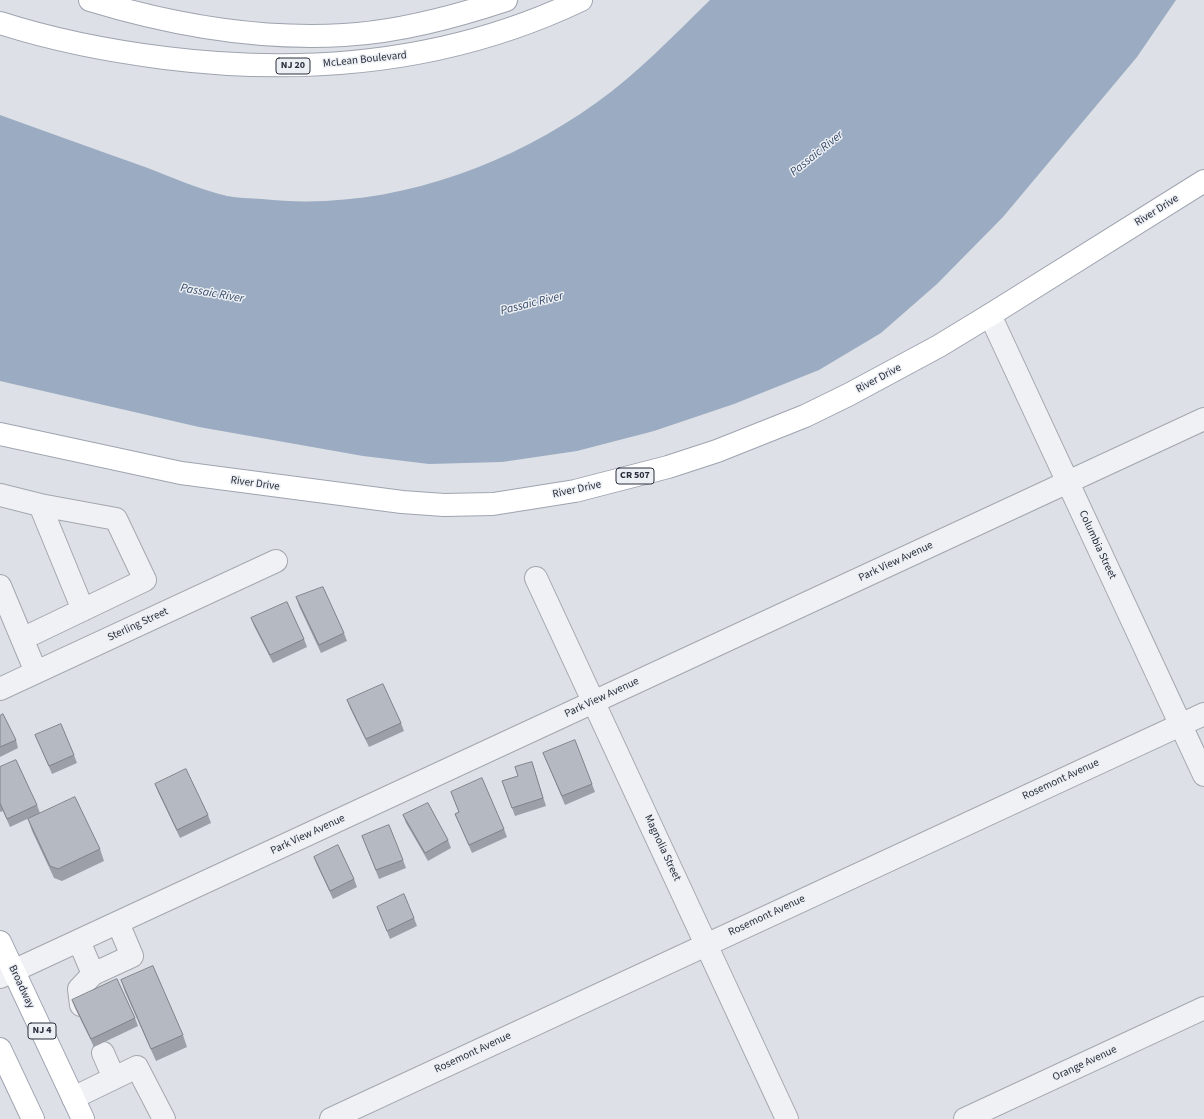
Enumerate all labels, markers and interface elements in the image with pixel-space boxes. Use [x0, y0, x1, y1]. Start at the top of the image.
street label: McLean Boulevard [322, 49, 408, 71]
road number: NJ 20 [276, 58, 310, 74]
water label: Passaic River [788, 128, 846, 180]
street label: River Drive [1133, 192, 1181, 230]
water label: Passaic River [179, 281, 245, 307]
water label: Passaic River [499, 289, 565, 319]
street label: River Drive [854, 362, 904, 396]
road number: CR 507 [616, 468, 654, 484]
street label: River Drive [230, 474, 280, 494]
street label: River Drive [551, 478, 603, 502]
street label: Columbia Street [1075, 509, 1119, 581]
street label: Park View Avenue [857, 539, 935, 585]
street label: Sterling Street [106, 605, 170, 645]
street label: Park View Avenue [563, 675, 641, 721]
street label: Rosemont Avenue [1021, 756, 1101, 804]
street label: Park View Avenue [269, 812, 347, 858]
street label: Magnolia Street [641, 813, 683, 883]
street label: Rosemont Avenue [727, 892, 807, 940]
street label: Broadway [5, 963, 37, 1011]
road number: NJ 4 [28, 1023, 56, 1039]
street label: Rosemont Avenue [433, 1029, 513, 1077]
street label: Orange Avenue [1051, 1043, 1119, 1085]

